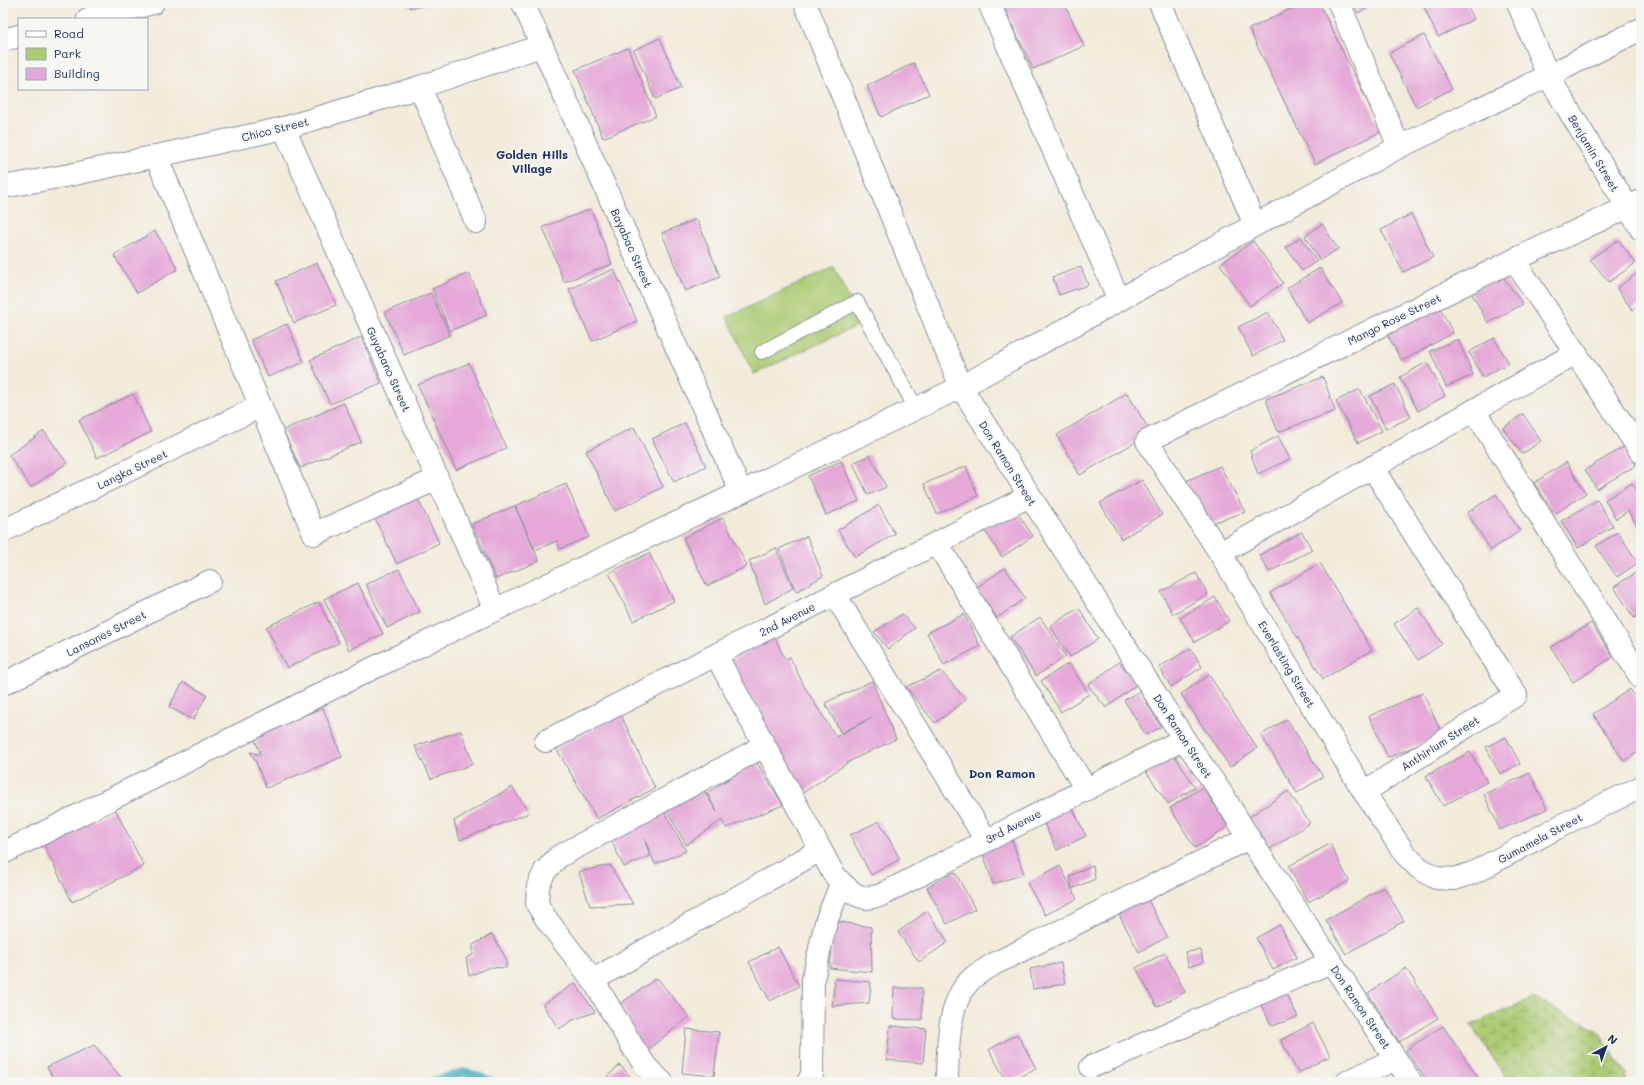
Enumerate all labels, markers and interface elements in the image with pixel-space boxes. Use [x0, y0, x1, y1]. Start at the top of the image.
legend [18, 18, 148, 90]
text: Road [54, 25, 84, 41]
text: Park [54, 45, 81, 61]
text: Building [54, 65, 100, 81]
street label: Benjamin Street [1565, 112, 1623, 194]
street label: Chico Street [240, 113, 310, 145]
district label: Golden Hills Village [496, 146, 568, 176]
street label: Bayabac Street [608, 206, 656, 290]
street label: Mango Rose Street [1345, 290, 1443, 348]
street label: Guyabano Street [363, 324, 415, 414]
street label: Don Ramon Street [976, 418, 1040, 508]
street label: Langka Street [94, 445, 170, 492]
street label: 2nd Avenue [757, 598, 818, 639]
street label: Lansones Street [64, 606, 148, 660]
street label: Everlasting Street [1255, 618, 1319, 710]
street label: Don Ramon Street [1150, 691, 1216, 781]
street label: Anthirium Street [1398, 712, 1482, 774]
district label: Don Ramon [969, 765, 1035, 781]
street label: 3rd Avenue [983, 805, 1044, 846]
street label: Gumamela Street [1495, 809, 1585, 867]
street label: Don Ramon Street [1328, 962, 1395, 1052]
north arrow [1586, 1027, 1626, 1067]
text: N [1605, 1031, 1621, 1047]

